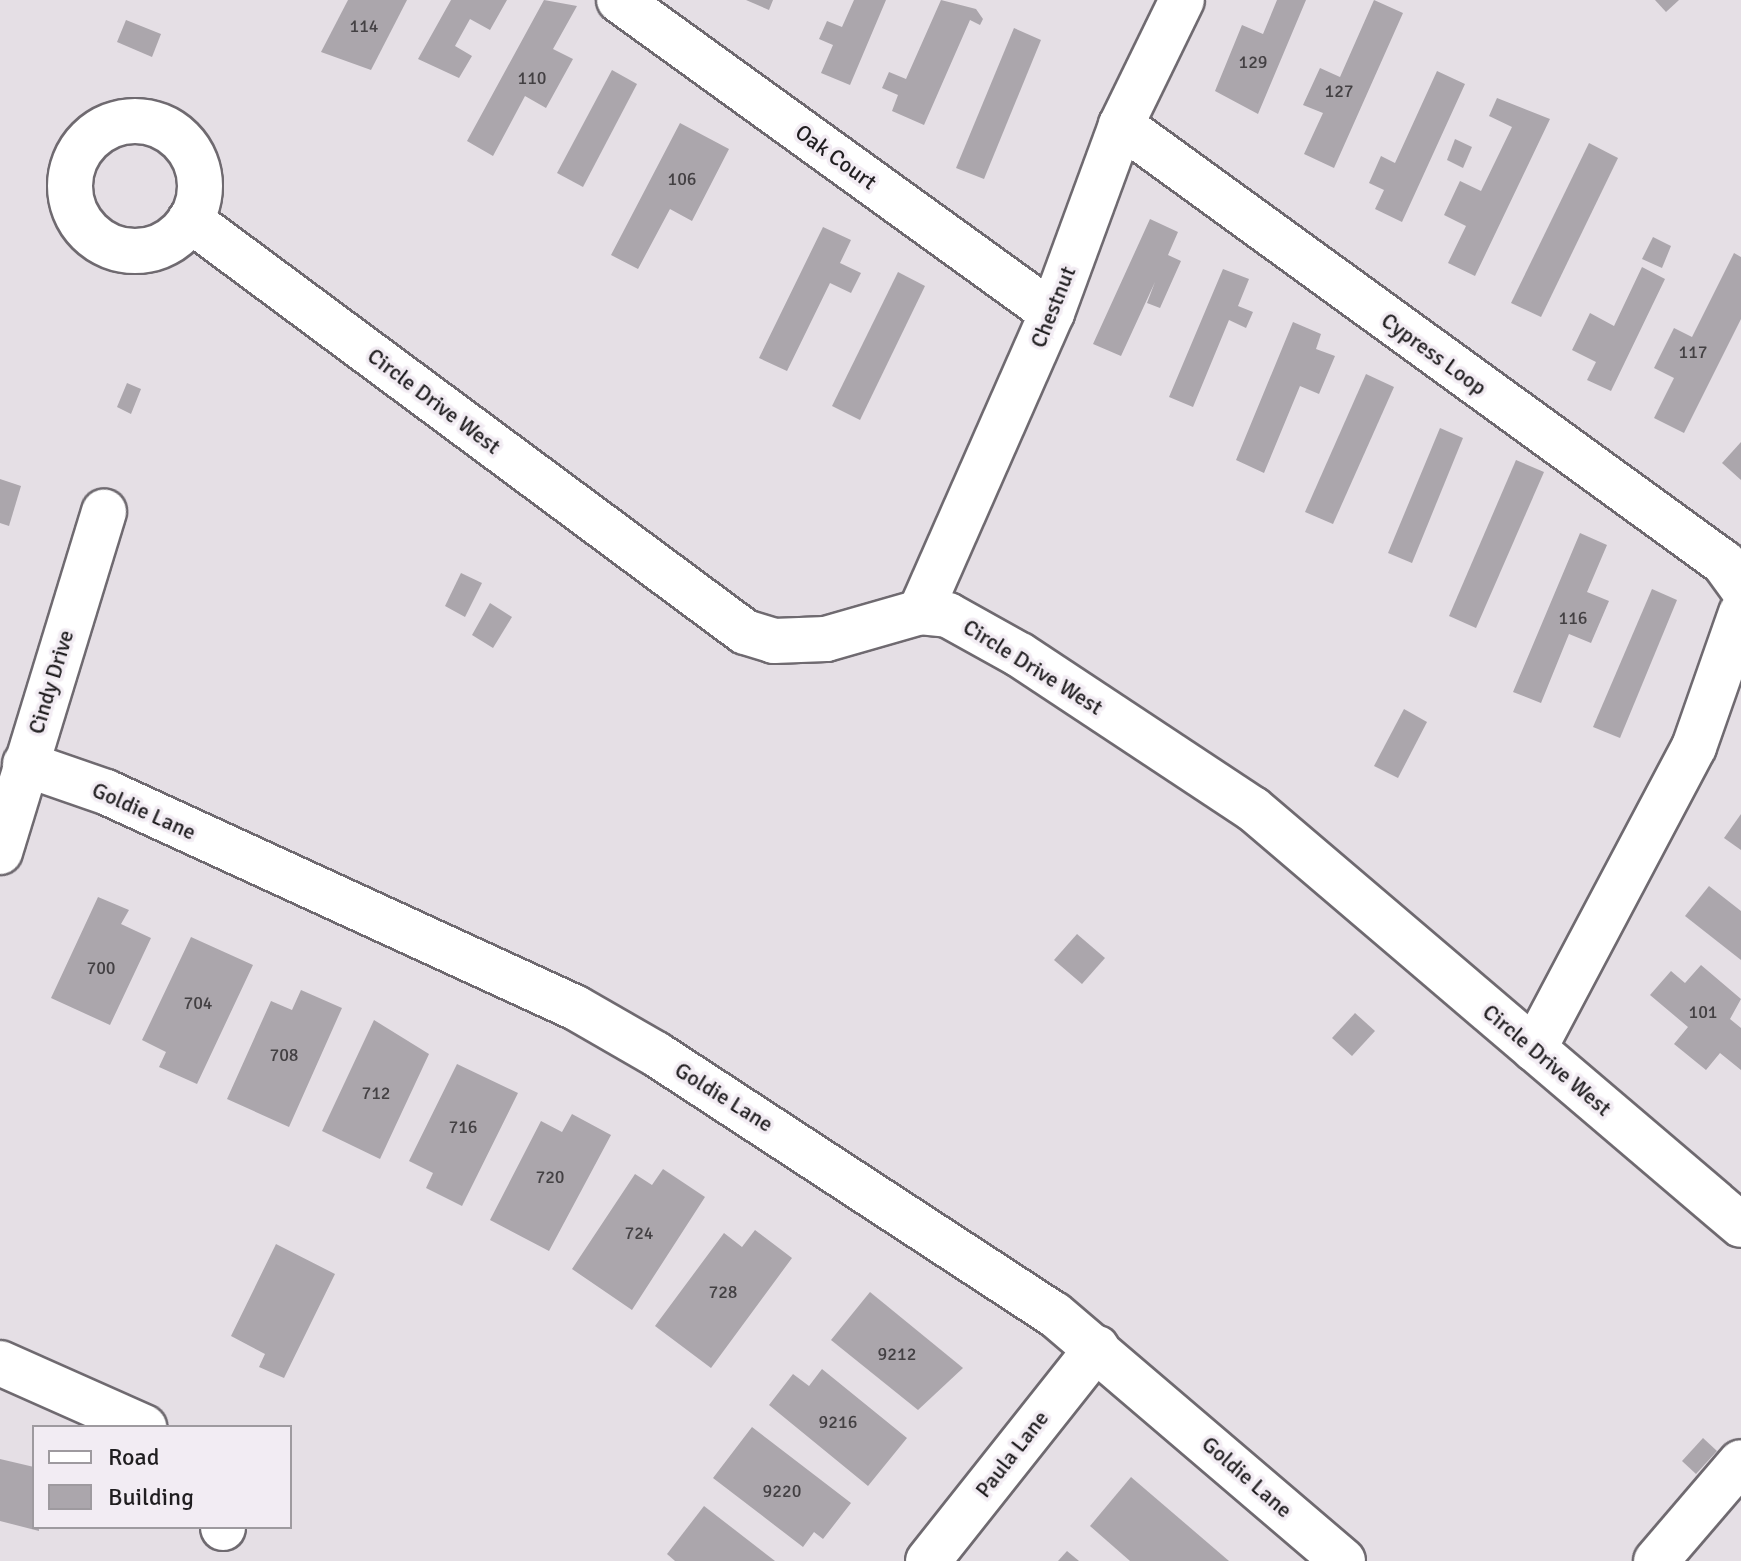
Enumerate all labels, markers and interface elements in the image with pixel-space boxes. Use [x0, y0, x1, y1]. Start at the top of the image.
house number: 114 [349, 15, 379, 37]
house number: 129 [1238, 51, 1268, 73]
house number: 110 [517, 67, 547, 89]
house number: 127 [1324, 80, 1354, 102]
street label: Oak Court [790, 119, 882, 195]
house number: 106 [667, 168, 697, 190]
street label: Chestnut [1025, 262, 1081, 352]
street label: Cypress Loop [1376, 307, 1492, 401]
house number: 117 [1678, 341, 1708, 363]
street label: Circle Drive West [362, 342, 506, 460]
house number: 116 [1558, 607, 1588, 629]
street label: Circle Drive West [958, 614, 1108, 720]
street label: Cindy Drive [23, 627, 79, 737]
street label: Goldie Lane [88, 776, 200, 846]
house number: 700 [86, 957, 116, 979]
house number: 704 [183, 992, 213, 1014]
street label: Circle Drive West [1477, 999, 1617, 1121]
house number: 101 [1688, 1001, 1718, 1023]
house number: 708 [269, 1044, 299, 1066]
street label: Goldie Lane [670, 1056, 778, 1138]
house number: 712 [361, 1082, 391, 1104]
house number: 716 [448, 1116, 478, 1138]
house number: 720 [535, 1166, 565, 1188]
house number: 724 [624, 1222, 654, 1244]
house number: 728 [708, 1281, 738, 1303]
house number: 9212 [878, 1343, 916, 1365]
street label: Paula Lane [970, 1405, 1054, 1503]
house number: 9216 [819, 1411, 857, 1433]
legend [32, 1425, 292, 1529]
street label: Goldie Lane [1197, 1431, 1297, 1523]
text: Road [108, 1442, 159, 1472]
house number: 9220 [763, 1480, 801, 1502]
text: Building [108, 1482, 194, 1512]

